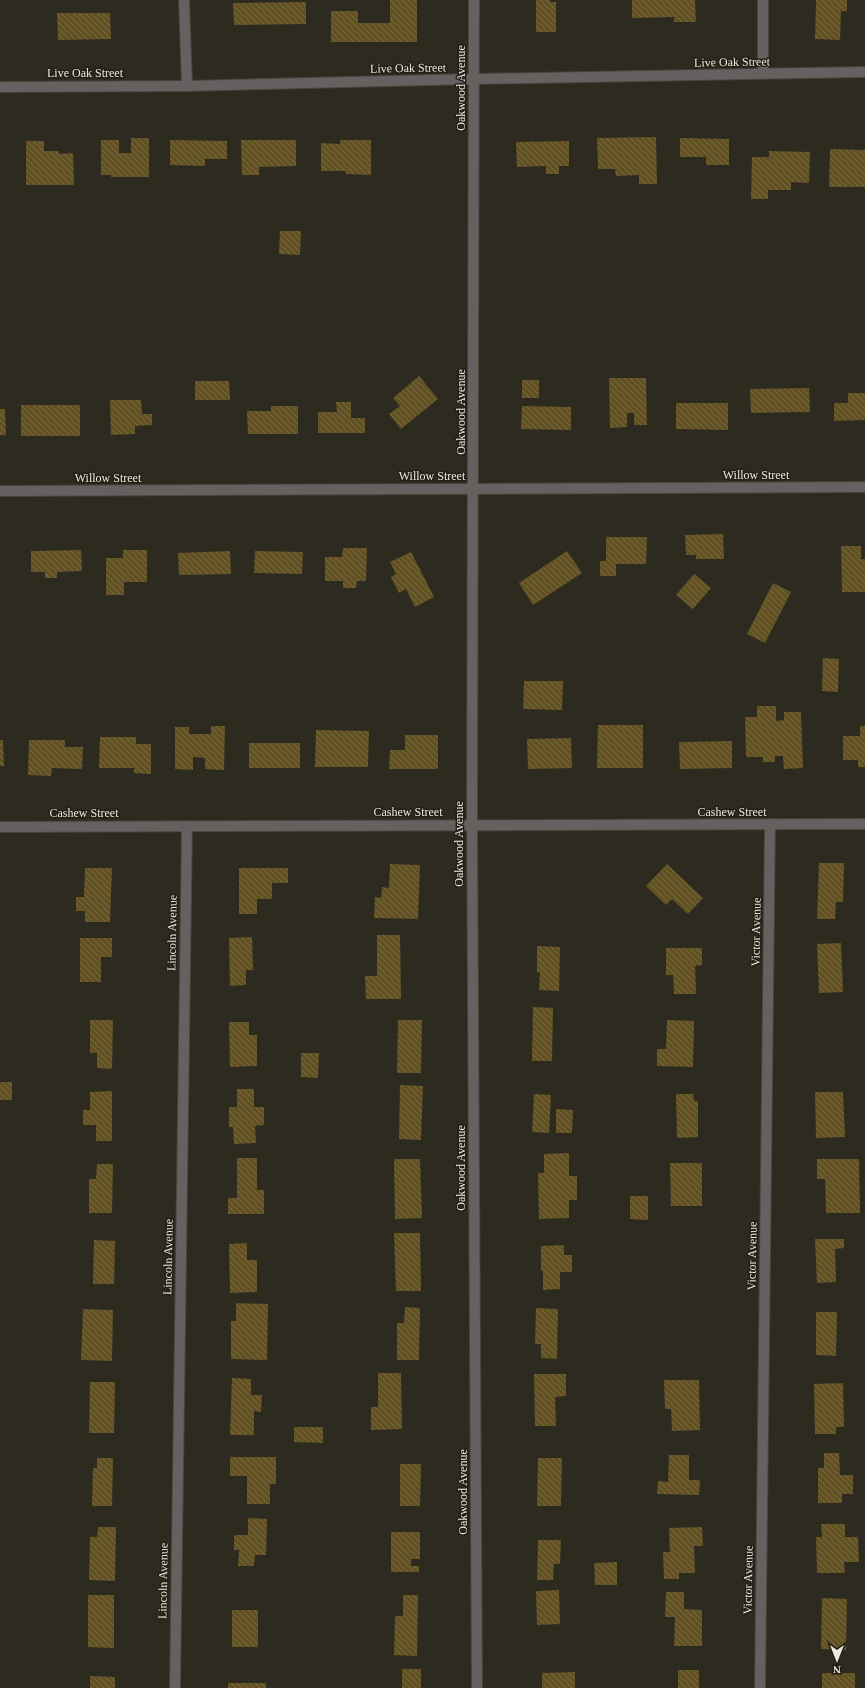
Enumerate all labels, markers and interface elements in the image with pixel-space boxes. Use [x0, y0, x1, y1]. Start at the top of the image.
street label: Oakwood Avenue [454, 45, 468, 131]
street label: Live Oak Street [694, 54, 771, 70]
street label: Live Oak Street [370, 60, 447, 76]
street label: Live Oak Street [47, 66, 124, 80]
street label: Oakwood Avenue [454, 369, 468, 455]
street label: Willow Street [723, 468, 790, 482]
street label: Willow Street [399, 469, 466, 483]
street label: Willow Street [75, 471, 142, 485]
street label: Oakwood Avenue [452, 801, 466, 887]
street label: Cashew Street [374, 805, 443, 819]
street label: Cashew Street [698, 805, 767, 819]
street label: Cashew Street [50, 806, 119, 820]
street label: Lincoln Avenue [164, 895, 180, 971]
street label: Victor Avenue [748, 898, 764, 966]
street label: Oakwood Avenue [454, 1125, 468, 1211]
street label: Lincoln Avenue [160, 1219, 176, 1295]
street label: Victor Avenue [744, 1222, 760, 1290]
street label: Oakwood Avenue [456, 1449, 470, 1535]
street label: Lincoln Avenue [155, 1543, 171, 1619]
street label: Victor Avenue [740, 1546, 756, 1614]
north arrow [817, 1640, 857, 1680]
text: N [833, 1664, 841, 1676]

